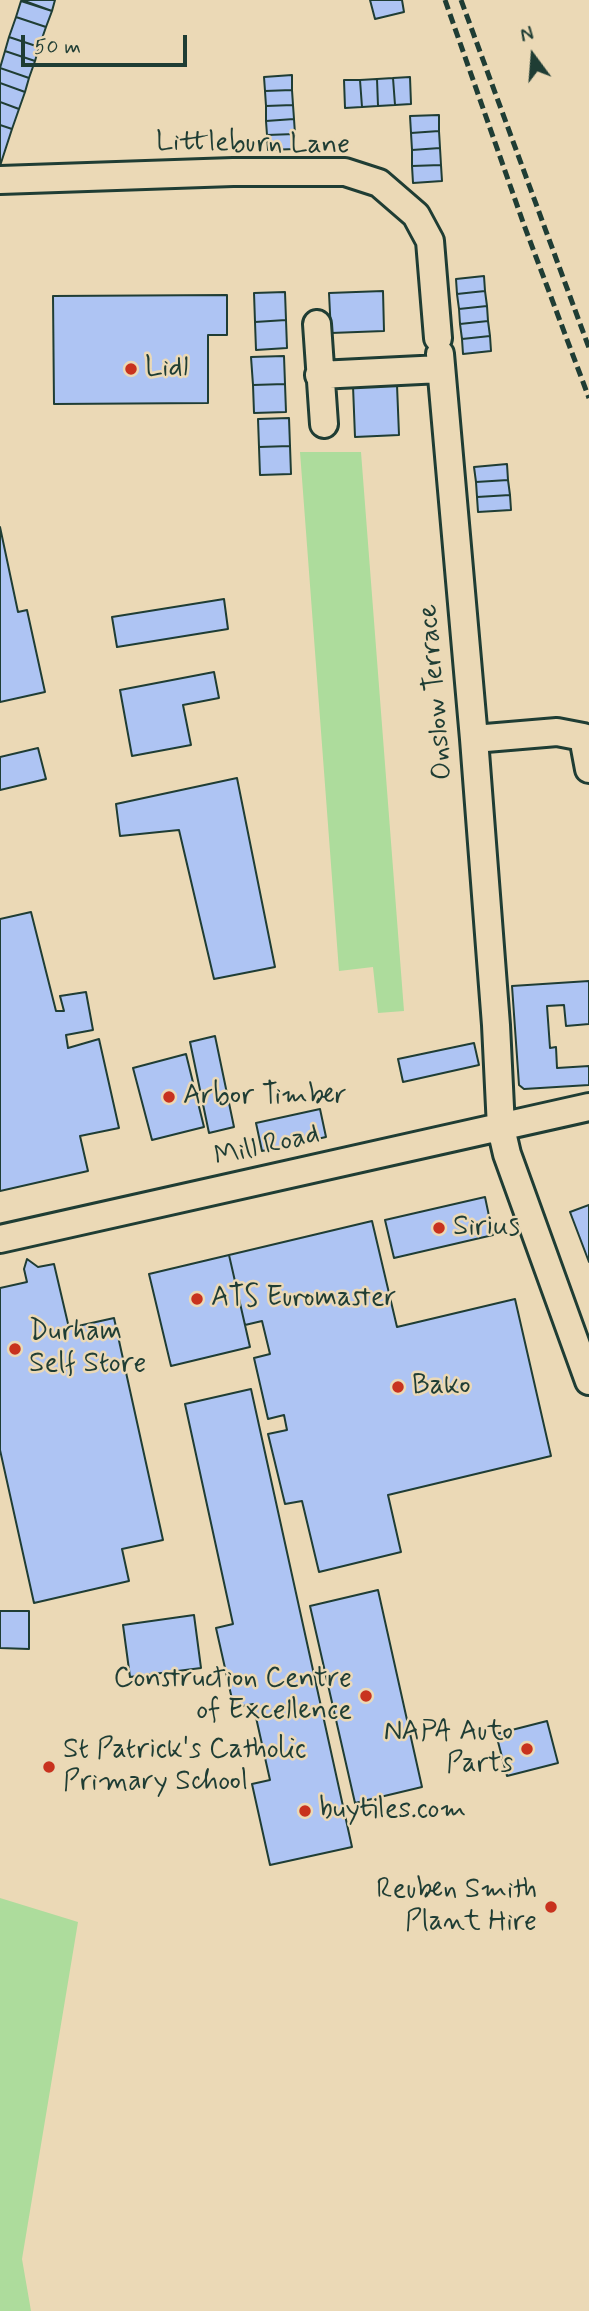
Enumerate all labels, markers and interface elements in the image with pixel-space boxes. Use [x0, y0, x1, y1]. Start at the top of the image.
scale bar [24, 21, 191, 65]
north arrow [498, 21, 568, 91]
text: N [518, 22, 537, 49]
text: 50 m [34, 33, 81, 61]
street label: Littleburn Lane [156, 127, 350, 163]
place label: Lidl [145, 352, 188, 386]
marker: Lidl [123, 361, 139, 377]
street label: Onslow Terrace [413, 603, 461, 781]
place label: Arbor Timber [183, 1080, 347, 1114]
marker: Arbor Timber [161, 1089, 177, 1105]
street label: Mill Road [211, 1119, 323, 1175]
place label: Sirius [453, 1211, 520, 1245]
marker: Sirius [431, 1220, 447, 1236]
place label: ATS Euromaster [211, 1282, 396, 1316]
marker: ATS Euromaster [189, 1291, 205, 1307]
place label: Durham Self Store [29, 1316, 146, 1382]
marker: Durham Self Store [7, 1341, 23, 1357]
place label: Bako [412, 1370, 471, 1404]
marker: Bako [390, 1379, 406, 1395]
place label: Construction Centre of Excellence [113, 1663, 352, 1729]
marker: Construction Centre of Excellence [358, 1688, 374, 1704]
place label: NAPA Auto Parts [384, 1716, 513, 1782]
place label: St Patrick's Catholic Primary School [63, 1734, 306, 1800]
marker: NAPA Auto Parts [519, 1741, 535, 1757]
marker: St Patrick's Catholic Primary School [41, 1759, 57, 1775]
place label: buytiles.com [319, 1794, 466, 1828]
marker: buytiles.com [297, 1803, 313, 1819]
place label: Reuben Smith Plant Hire [376, 1874, 537, 1940]
marker: Reuben Smith Plant Hire [543, 1899, 559, 1915]

